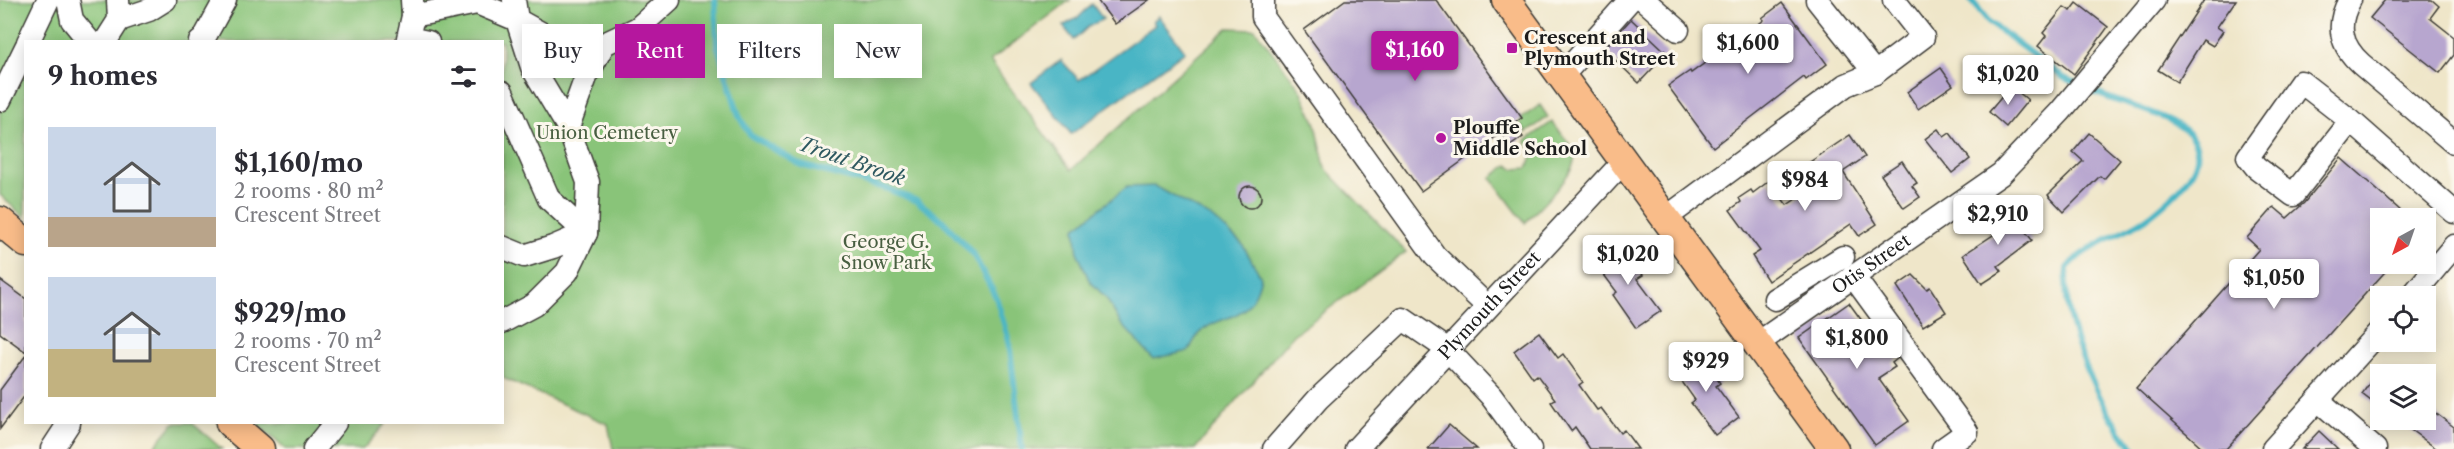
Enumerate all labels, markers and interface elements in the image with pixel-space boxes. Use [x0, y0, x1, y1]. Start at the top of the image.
chip: Buy [522, 24, 603, 78]
chip: Rent [615, 24, 705, 78]
chip: Filters [717, 24, 822, 78]
chip: New [834, 24, 922, 78]
pin: $1,600 [1699, 24, 1797, 75]
place label: Crescent and Plymouth Street [1524, 27, 1676, 70]
pin: $1,160 [1366, 31, 1464, 82]
text: $1,600 [1716, 31, 1780, 55]
text: $1,160 [1385, 38, 1445, 62]
marker: Crescent and Plymouth Street [1505, 41, 1519, 55]
pin: $1,020 [1959, 55, 2057, 106]
text: 9 homes [48, 60, 158, 92]
icon: filters [447, 60, 480, 93]
text: $1,020 [1977, 62, 2039, 86]
place label: Plouffe Middle School [1453, 117, 1587, 160]
park label: Union Cemetery [536, 122, 679, 144]
marker: Plouffe Middle School [1434, 131, 1448, 145]
water label: Trout Brook [796, 132, 909, 191]
text: $1,160/mo [234, 147, 363, 179]
icon: home [96, 151, 168, 223]
pin: $984 [1769, 161, 1841, 212]
text: $984 [1781, 168, 1829, 192]
text: 2 rooms · 80 m² [234, 179, 384, 203]
pin: $2,910 [1949, 195, 2047, 246]
text: $2,910 [1967, 202, 2029, 226]
text: Crescent Street [234, 203, 381, 227]
north arrow [2370, 208, 2436, 274]
map controls [2370, 208, 2436, 430]
street label: Otis Street [1828, 229, 1915, 299]
park label: George G. Snow Park [841, 231, 933, 274]
pin: $1,020 [1579, 235, 1677, 286]
text: $1,020 [1597, 242, 1659, 266]
street label: Plymouth Street [1434, 246, 1546, 364]
pin: $1,050 [2225, 259, 2323, 310]
text: $1,050 [2243, 266, 2305, 290]
button: locate [2370, 286, 2436, 352]
text: $929/mo [234, 297, 346, 329]
icon: home [96, 301, 168, 373]
pin: $1,800 [1808, 319, 1906, 370]
text: $1,800 [1825, 326, 1889, 350]
text: 2 rooms · 70 m² [234, 329, 382, 353]
pin: $929 [1670, 342, 1742, 393]
text: $929 [1683, 349, 1729, 373]
text: Crescent Street [234, 353, 381, 377]
button: layers [2370, 364, 2436, 430]

